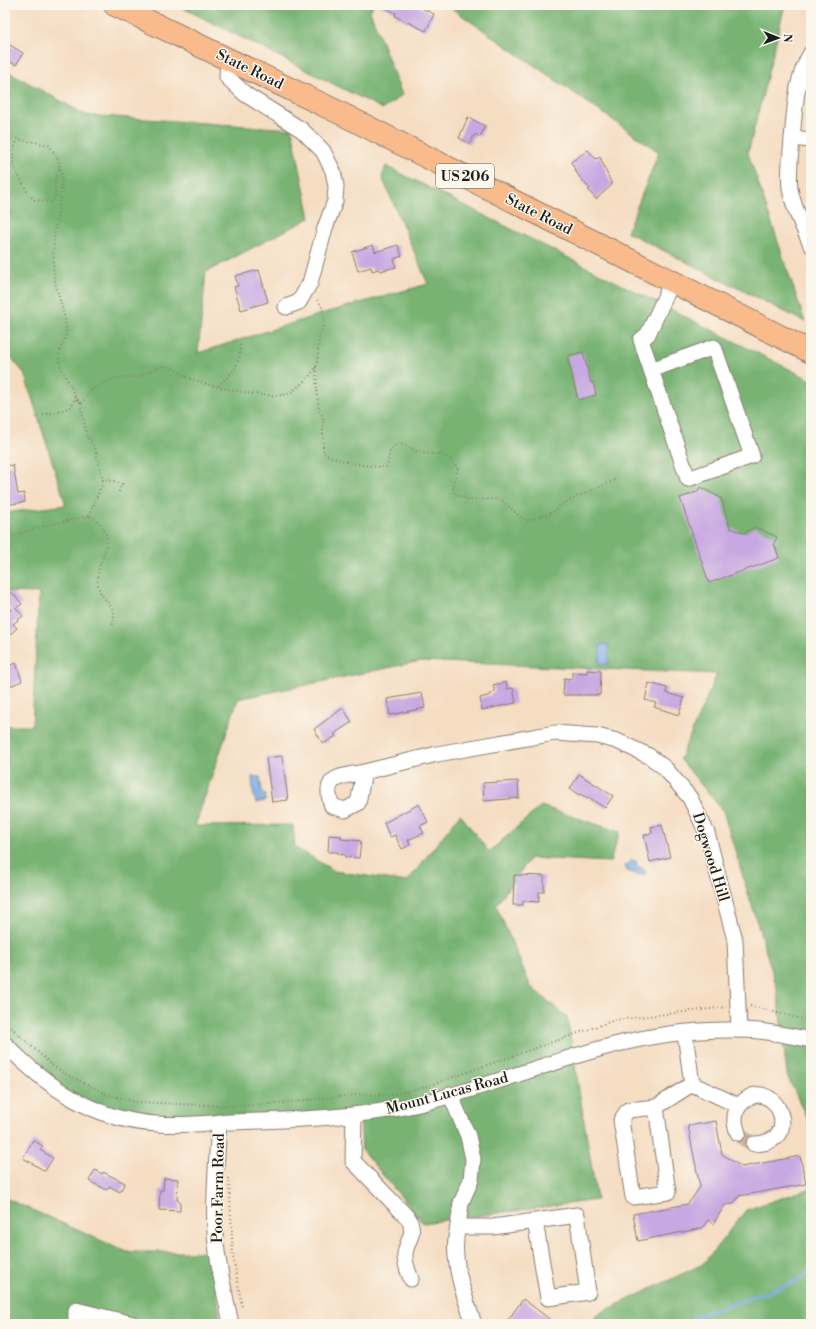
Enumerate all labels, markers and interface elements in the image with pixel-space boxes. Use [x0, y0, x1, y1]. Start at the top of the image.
north arrow [758, 18, 798, 58]
text: N [780, 34, 794, 43]
street label: State Road [213, 45, 287, 94]
road number: US 206 [436, 164, 494, 188]
street label: State Road [502, 190, 576, 240]
street label: Dogwood Hill [688, 810, 733, 905]
street label: Mount Lucas Road [384, 1068, 511, 1119]
street label: Poor Farm Road [208, 1132, 229, 1243]

